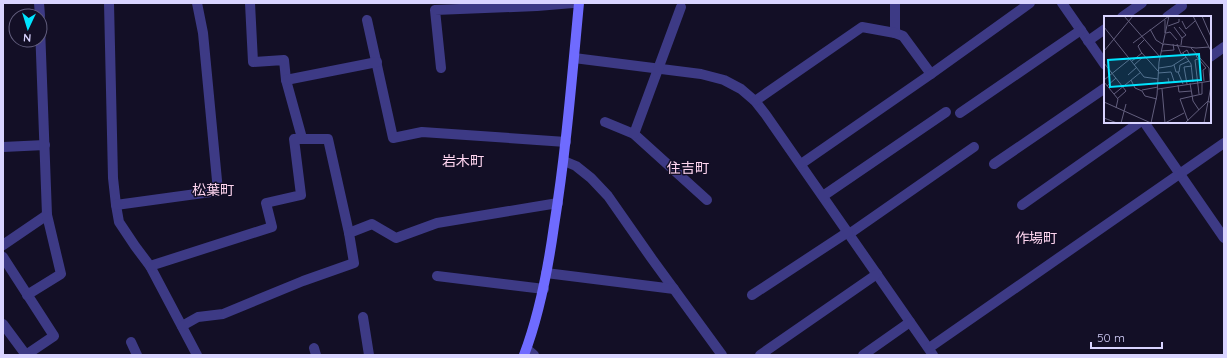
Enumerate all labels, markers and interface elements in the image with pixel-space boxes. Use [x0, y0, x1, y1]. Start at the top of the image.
north arrow [8, 8, 48, 48]
inset map [1104, 16, 1211, 123]
text: N [23, 31, 32, 45]
district label: 岩木町 [442, 152, 484, 170]
district label: 住吉町 [667, 159, 709, 177]
district label: 松葉町 [192, 181, 234, 199]
district label: 作場町 [1015, 229, 1057, 247]
scale bar [1091, 324, 1162, 350]
text: 50 m [1097, 330, 1125, 345]

